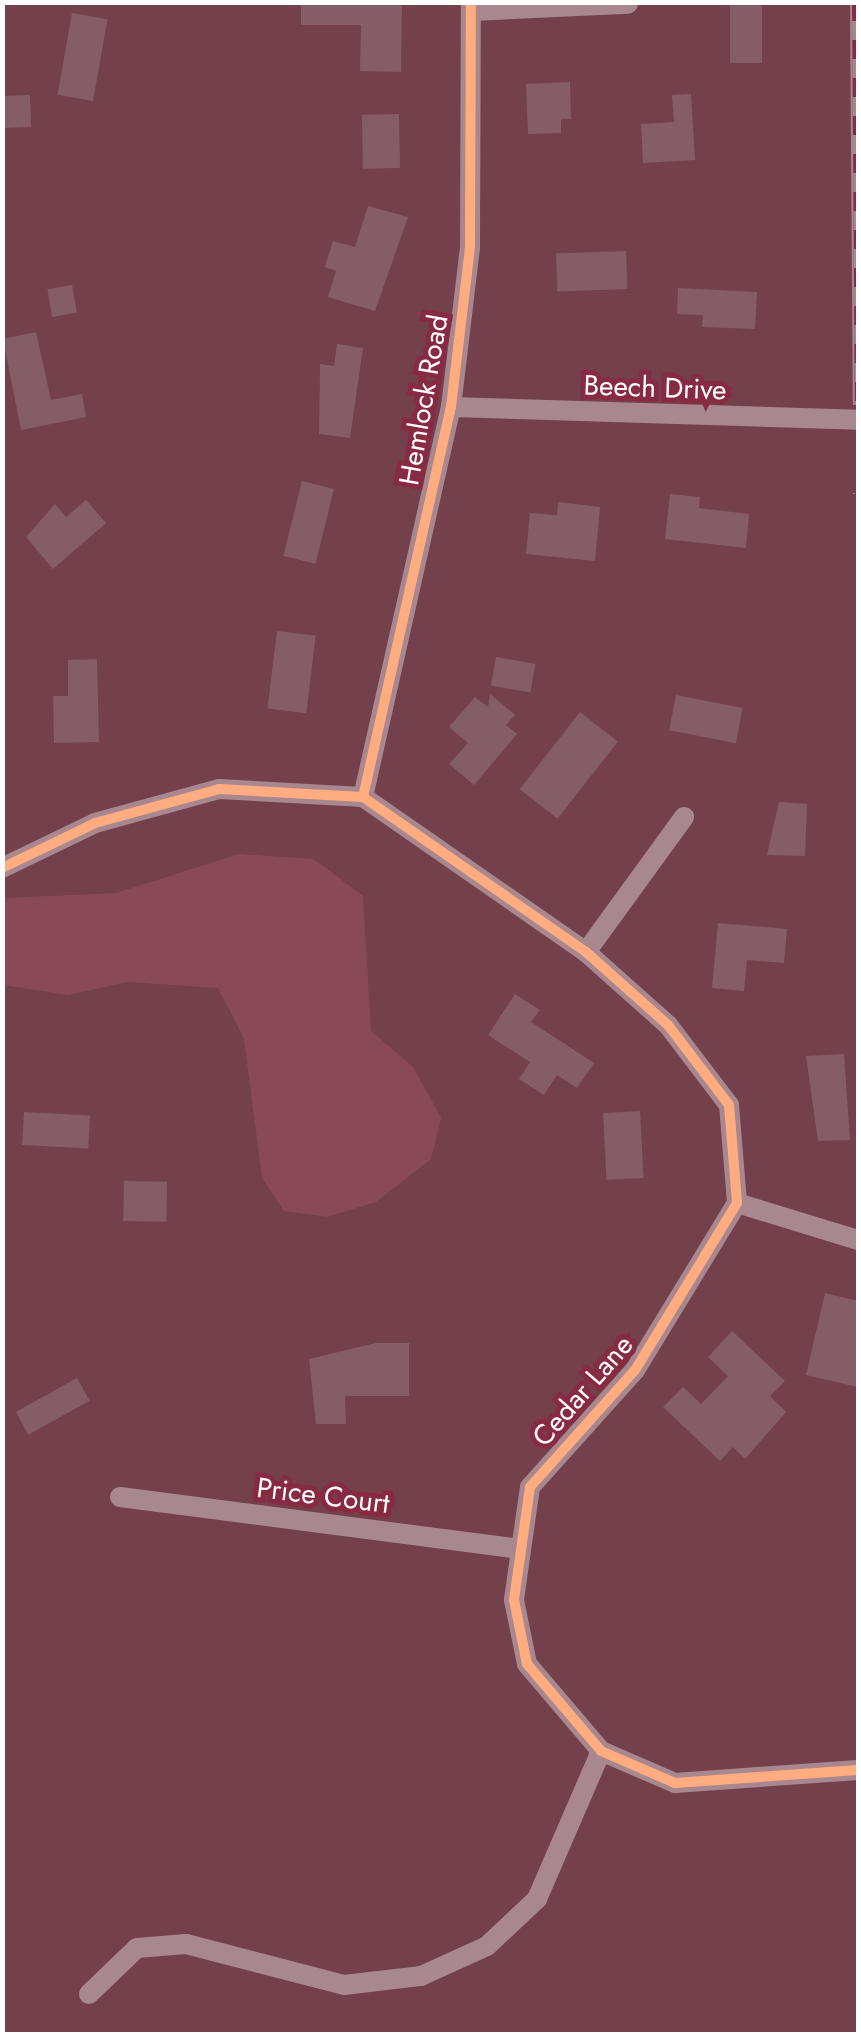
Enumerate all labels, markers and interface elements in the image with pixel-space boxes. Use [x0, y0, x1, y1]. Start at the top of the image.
street label: Hemlock Road [392, 312, 456, 488]
street label: Beech Drive [583, 369, 727, 407]
street label: Cedar Lane [526, 1329, 640, 1453]
street label: Price Court [255, 1471, 391, 1521]

